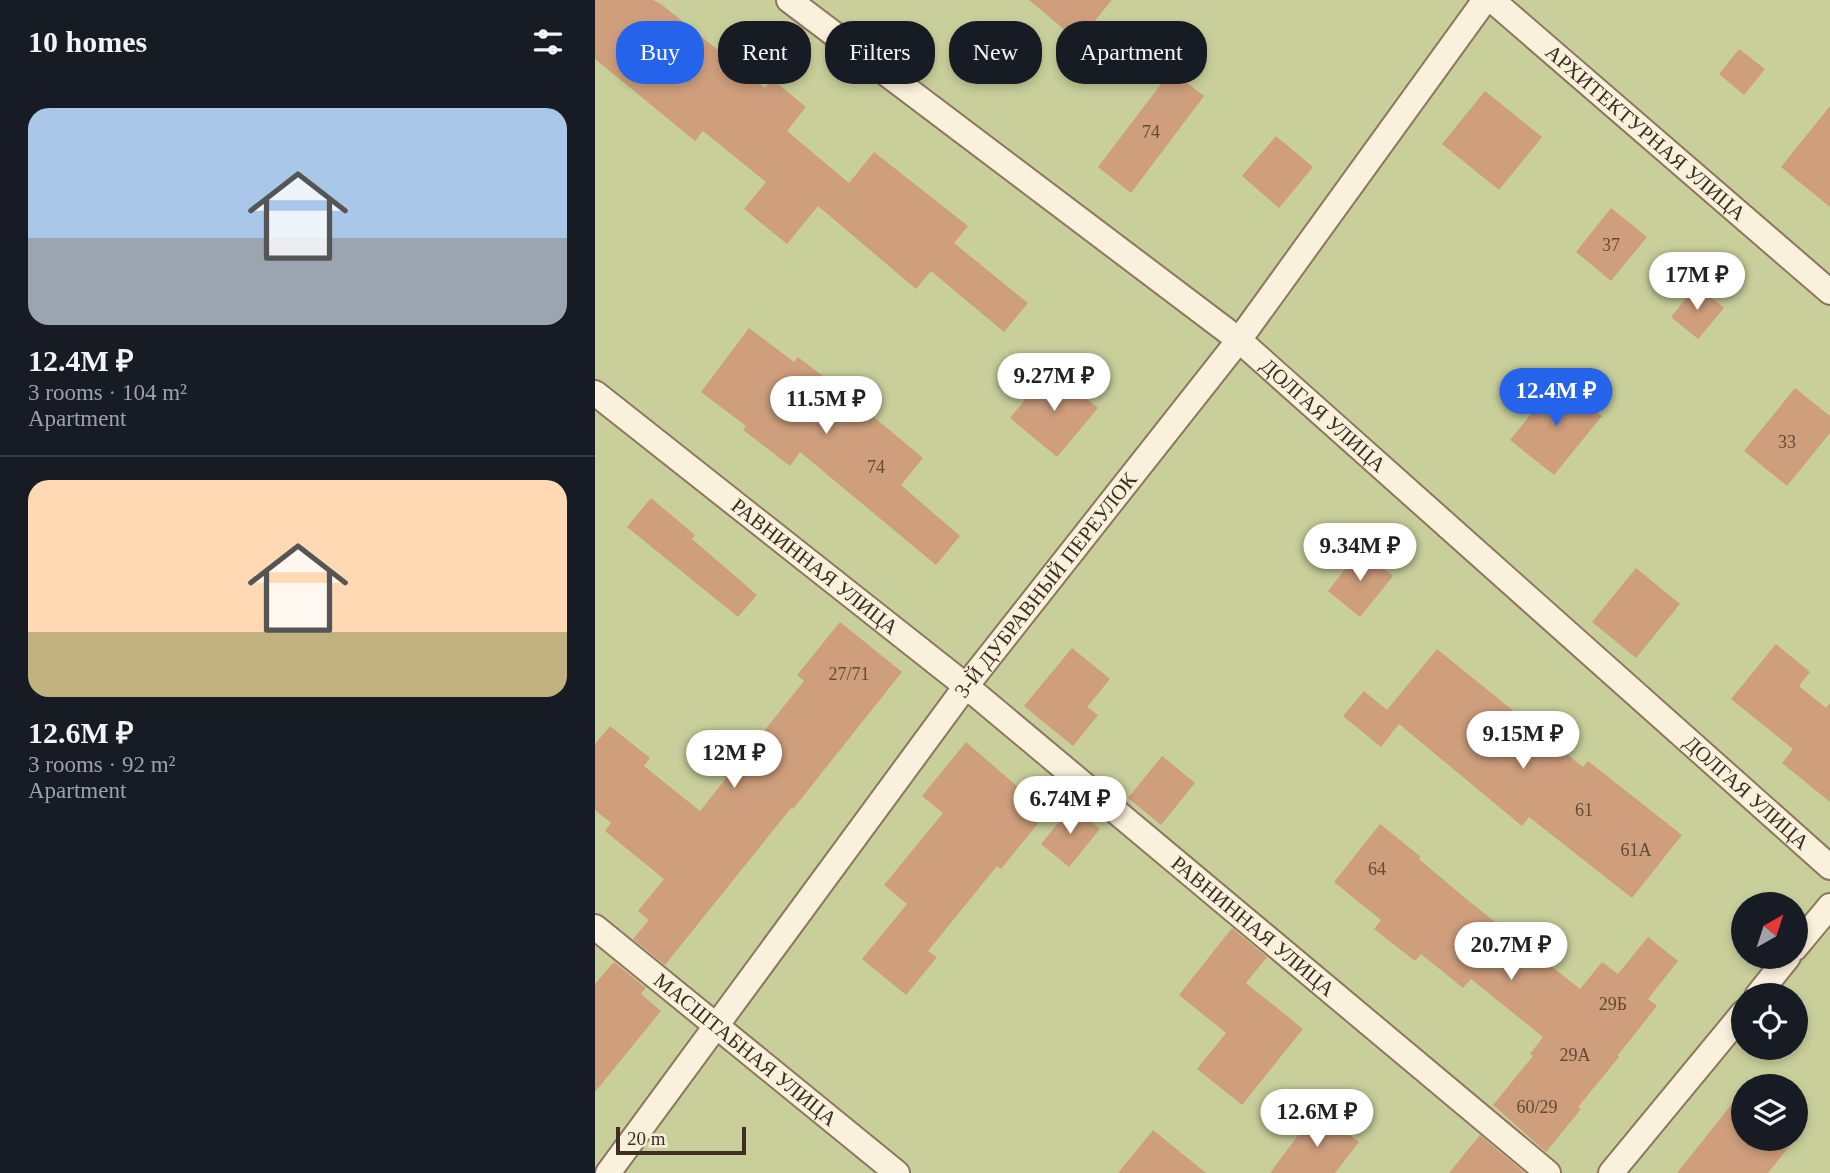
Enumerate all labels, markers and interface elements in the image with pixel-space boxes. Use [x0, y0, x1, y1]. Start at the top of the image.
chip: Buy [616, 21, 704, 84]
chip: Rent [718, 21, 811, 84]
chip: Filters [825, 21, 935, 84]
chip: New [949, 21, 1042, 84]
chip: Apartment [1056, 21, 1207, 84]
icon: filters [529, 23, 567, 61]
text: 10 homes [28, 25, 147, 58]
street label: АРХИТЕКТУРНАЯ УЛИЦА [1541, 40, 1751, 226]
house number: 74 [1142, 122, 1160, 142]
icon: home [235, 153, 361, 279]
house number: 37 [1602, 235, 1620, 255]
pin: 17M ₽ [1648, 252, 1746, 312]
text: 17M ₽ [1665, 262, 1729, 287]
text: 12.4M ₽ [28, 344, 134, 377]
street label: ДОЛГАЯ УЛИЦА [1256, 353, 1391, 478]
pin: 9.27M ₽ [989, 354, 1119, 413]
text: 9.27M ₽ [1013, 363, 1095, 388]
pin: 12.4M ₽ [1491, 368, 1621, 428]
pin: 11.5M ₽ [761, 376, 891, 436]
text: 12.4M ₽ [1515, 378, 1597, 403]
text: 3 rooms · 104 m² [28, 380, 187, 405]
text: 11.5M ₽ [786, 386, 866, 411]
text: Apartment [28, 406, 126, 431]
house number: 33 [1778, 432, 1796, 452]
house number: 74 [867, 457, 885, 477]
street label: 3-Й ДУБРАВНЫЙ ПЕРЕУЛОК [950, 467, 1142, 702]
street label: РАВНИННАЯ УЛИЦА [727, 493, 903, 640]
pin: 9.34M ₽ [1295, 524, 1425, 583]
icon: home [235, 525, 361, 651]
text: 9.34M ₽ [1319, 533, 1401, 558]
house number: 27/71 [828, 664, 870, 684]
pin: 9.15M ₽ [1458, 712, 1588, 771]
text: 12.6M ₽ [28, 716, 134, 749]
text: 9.15M ₽ [1482, 721, 1564, 746]
pin: 12M ₽ [685, 730, 783, 790]
street label: ДОЛГАЯ УЛИЦА [1679, 731, 1815, 855]
text: 12M ₽ [702, 740, 766, 765]
text: 3 rooms · 92 m² [28, 752, 175, 777]
pin: 6.74M ₽ [1005, 776, 1135, 836]
text: Apartment [28, 778, 126, 803]
text: 6.74M ₽ [1029, 786, 1111, 811]
house number: 61 [1575, 800, 1593, 820]
house number: 61А [1621, 840, 1652, 860]
street label: РАВНИННАЯ УЛИЦА [1166, 851, 1340, 1002]
house number: 64 [1368, 859, 1386, 879]
north arrow [1731, 892, 1808, 970]
map controls [1731, 892, 1808, 1151]
pin: 20.7M ₽ [1446, 922, 1576, 982]
text: 20.7M ₽ [1470, 932, 1552, 957]
street label: МАСШТАБНАЯ УЛИЦА [649, 968, 842, 1132]
button: locate [1731, 983, 1808, 1060]
house number: 29Б [1599, 994, 1627, 1014]
house number: 29А [1560, 1045, 1591, 1065]
button: layers [1731, 1074, 1808, 1151]
pin: 12.6M ₽ [1252, 1090, 1382, 1149]
house number: 60/29 [1516, 1097, 1558, 1117]
text: 12.6M ₽ [1276, 1099, 1358, 1124]
scale bar [616, 1124, 745, 1156]
text: 20 m [627, 1128, 666, 1149]

